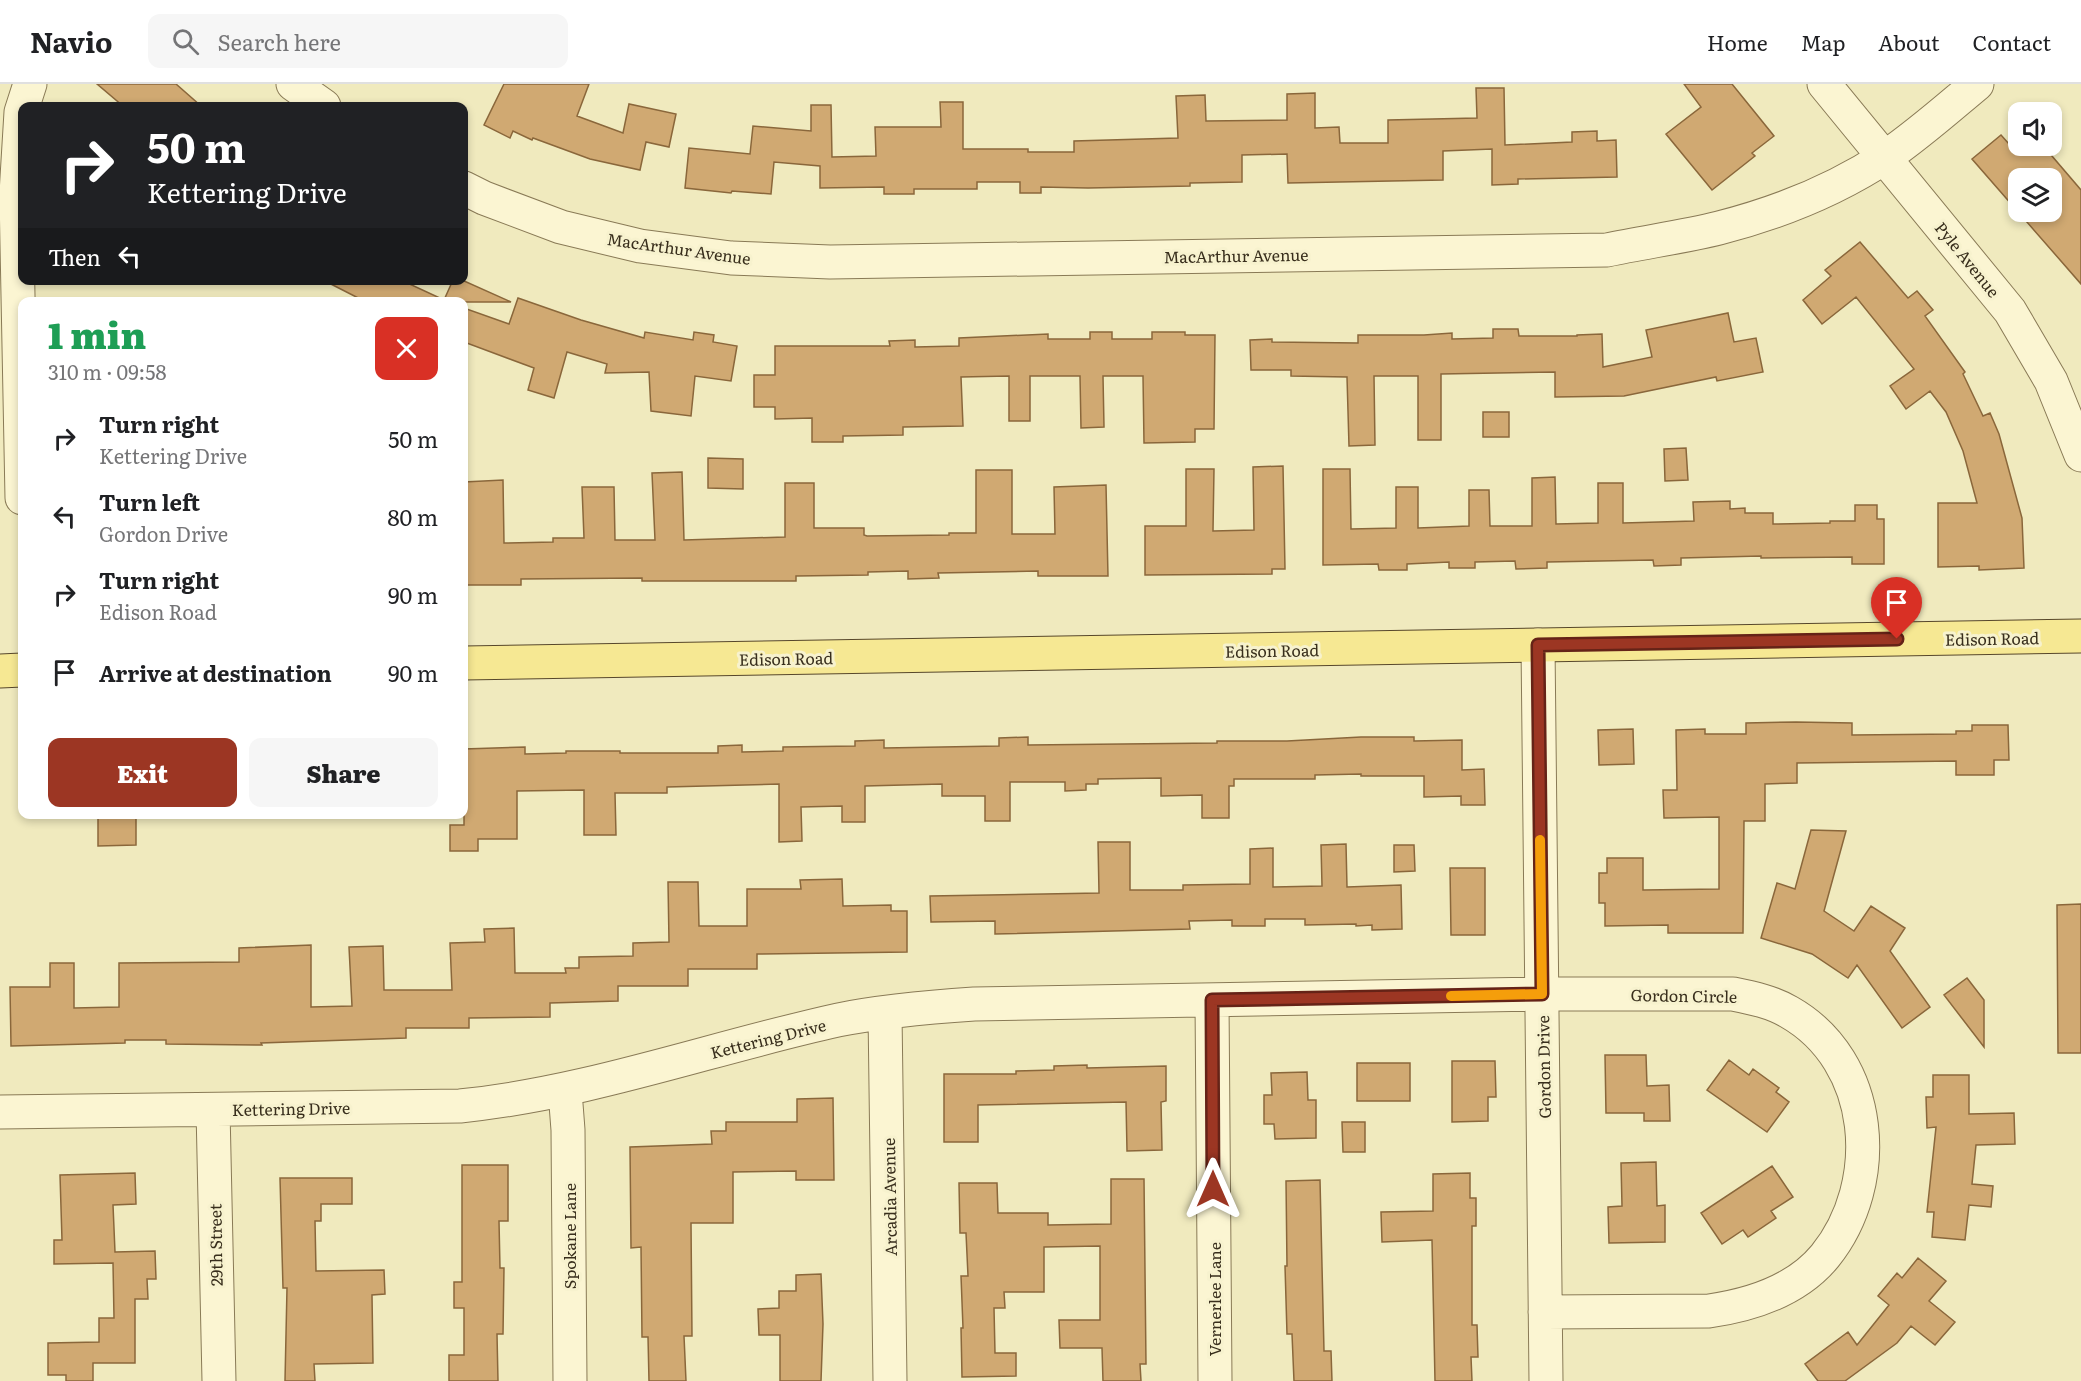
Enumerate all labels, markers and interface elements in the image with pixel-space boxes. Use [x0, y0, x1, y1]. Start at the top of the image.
search box [148, 14, 568, 68]
text: Navio [30, 20, 112, 62]
icon: search [169, 25, 202, 58]
text: Search here [217, 25, 341, 58]
text: Home [1707, 26, 1768, 57]
text: Map [1801, 26, 1845, 57]
text: About [1878, 26, 1940, 57]
text: Contact [1973, 26, 2051, 57]
map controls [2008, 102, 2062, 222]
button: sound [2008, 102, 2062, 156]
text: 50 m [147, 114, 246, 176]
icon: right [48, 126, 126, 204]
button: layers [2008, 168, 2062, 222]
text: Kettering Drive [147, 171, 347, 211]
street label: Pyle Avenue [1930, 216, 2006, 302]
street label: MacArthur Avenue [606, 226, 752, 270]
text: Then [48, 240, 101, 273]
icon: left [113, 240, 146, 273]
street label: MacArthur Avenue [1163, 242, 1309, 268]
text: 1 min [48, 307, 146, 360]
button: close [375, 317, 438, 380]
text: 310 m · 09:58 [48, 356, 166, 386]
text: Turn right [99, 407, 219, 440]
icon: right [48, 422, 81, 455]
text: 50 m [388, 422, 438, 455]
text: Kettering Drive [99, 440, 247, 470]
text: Turn left [99, 485, 200, 518]
icon: left [48, 500, 81, 533]
text: 80 m [387, 500, 438, 533]
text: Gordon Drive [99, 518, 228, 548]
text: Turn right [99, 563, 219, 596]
pin [1871, 577, 1922, 639]
icon: right [48, 578, 81, 611]
text: 90 m [388, 578, 438, 611]
icon: arrive [1880, 586, 1913, 619]
text: Edison Road [99, 596, 217, 626]
street label: Edison Road [1945, 625, 2040, 651]
street label: Edison Road [1225, 637, 1320, 663]
street label: Edison Road [739, 645, 834, 671]
icon: arrive [48, 656, 81, 689]
text: Arrive at destination [99, 656, 332, 689]
text: 90 m [388, 656, 438, 689]
button: Exit [48, 738, 237, 807]
button: Share [249, 738, 438, 807]
street label: Gordon Circle [1631, 982, 1737, 1008]
street label: Kettering Drive [708, 1012, 828, 1064]
street label: Gordon Drive [1530, 1015, 1556, 1119]
street label: Kettering Drive [232, 1095, 350, 1121]
street label: Arcadia Avenue [876, 1138, 902, 1256]
position arrow [1181, 1157, 1245, 1221]
street label: Spokane Lane [557, 1183, 581, 1289]
street label: 29th Street [202, 1203, 228, 1286]
street label: Vernerlee Lane [1202, 1242, 1226, 1356]

